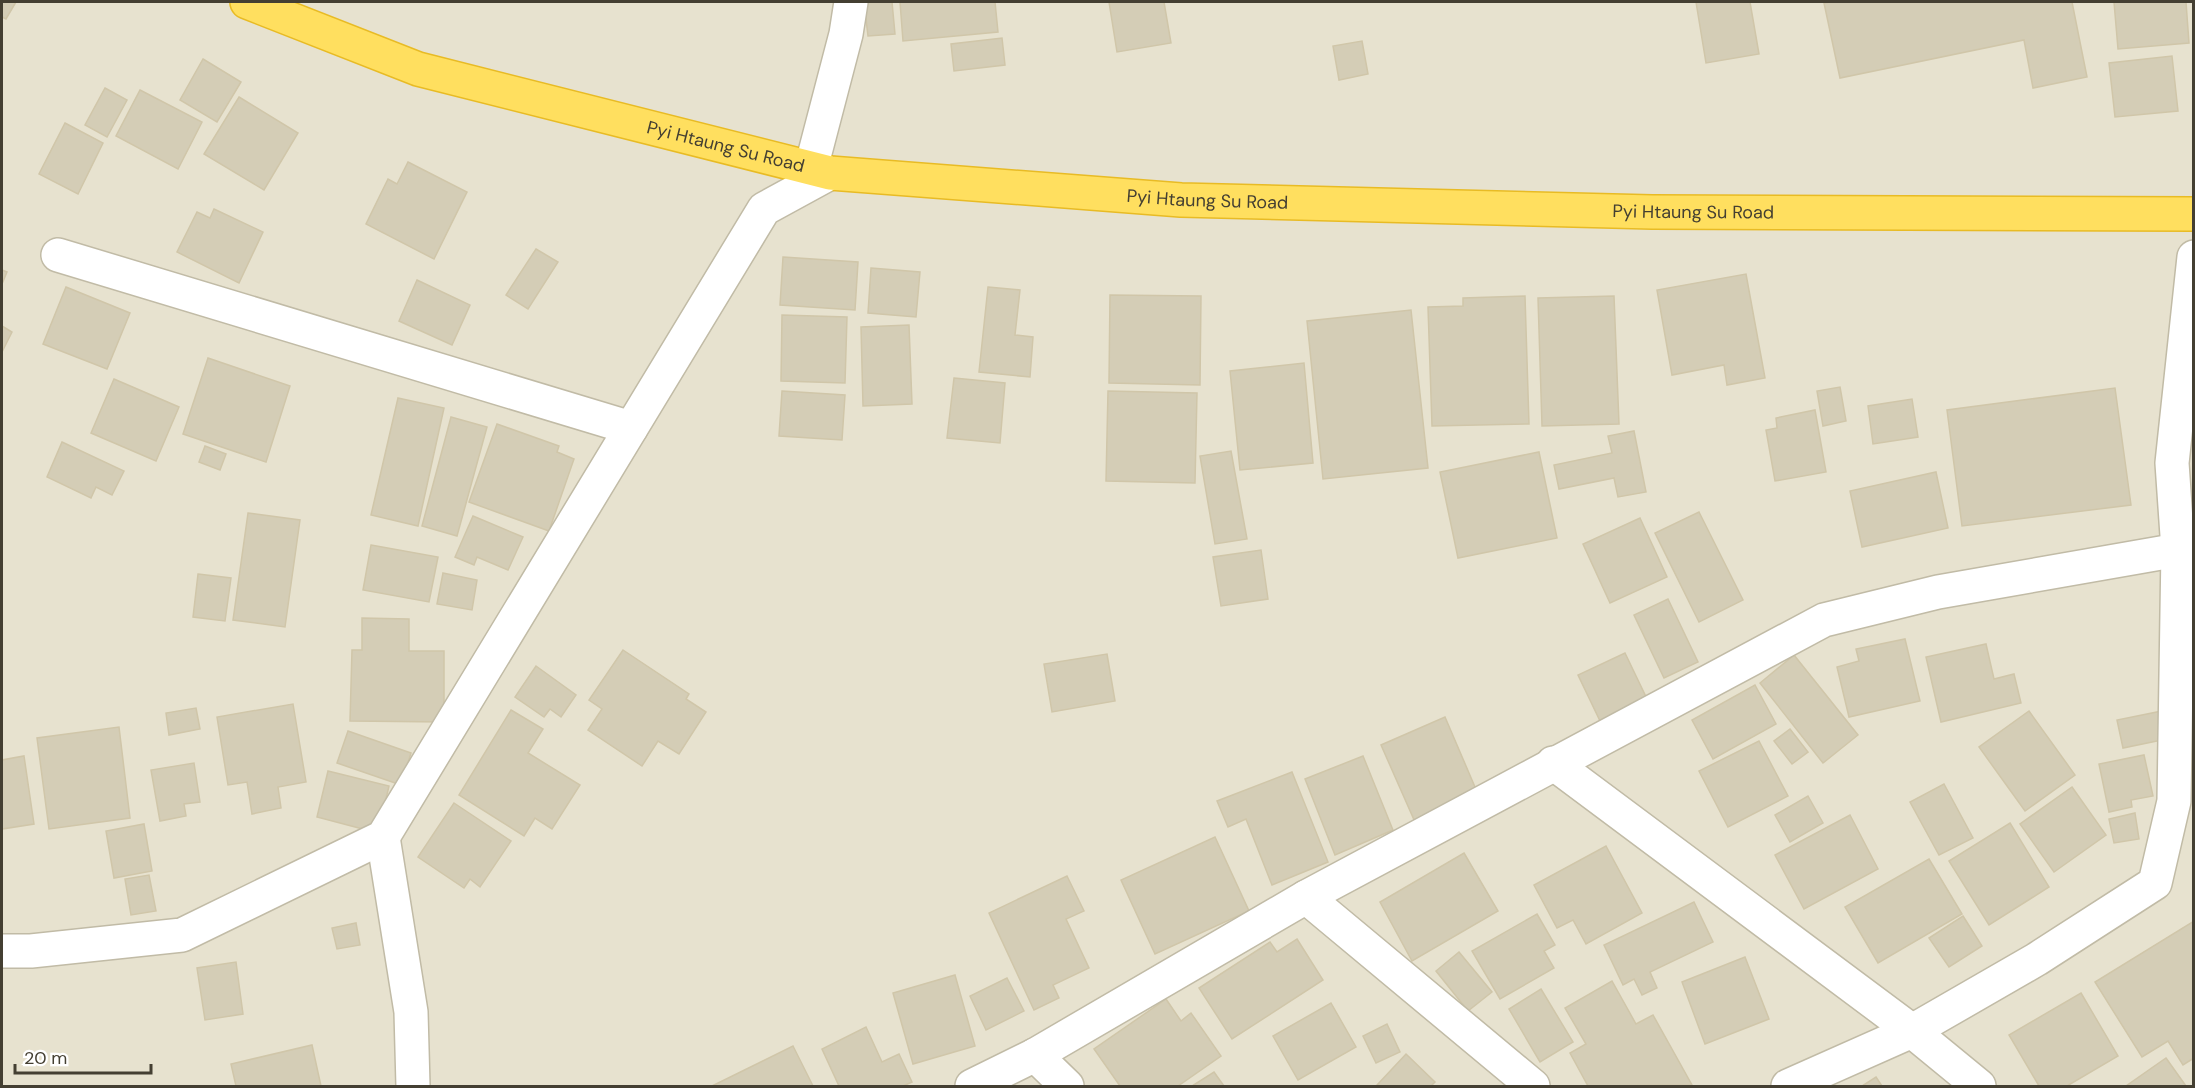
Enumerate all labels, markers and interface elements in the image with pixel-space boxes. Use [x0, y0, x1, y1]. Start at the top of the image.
street label: Pyi Htaung Su Road [644, 115, 807, 178]
street label: Pyi Htaung Su Road [1126, 184, 1289, 215]
street label: Pyi Htaung Su Road [1612, 199, 1774, 224]
scale bar [15, 1037, 152, 1075]
text: 20 m [24, 1046, 67, 1070]

